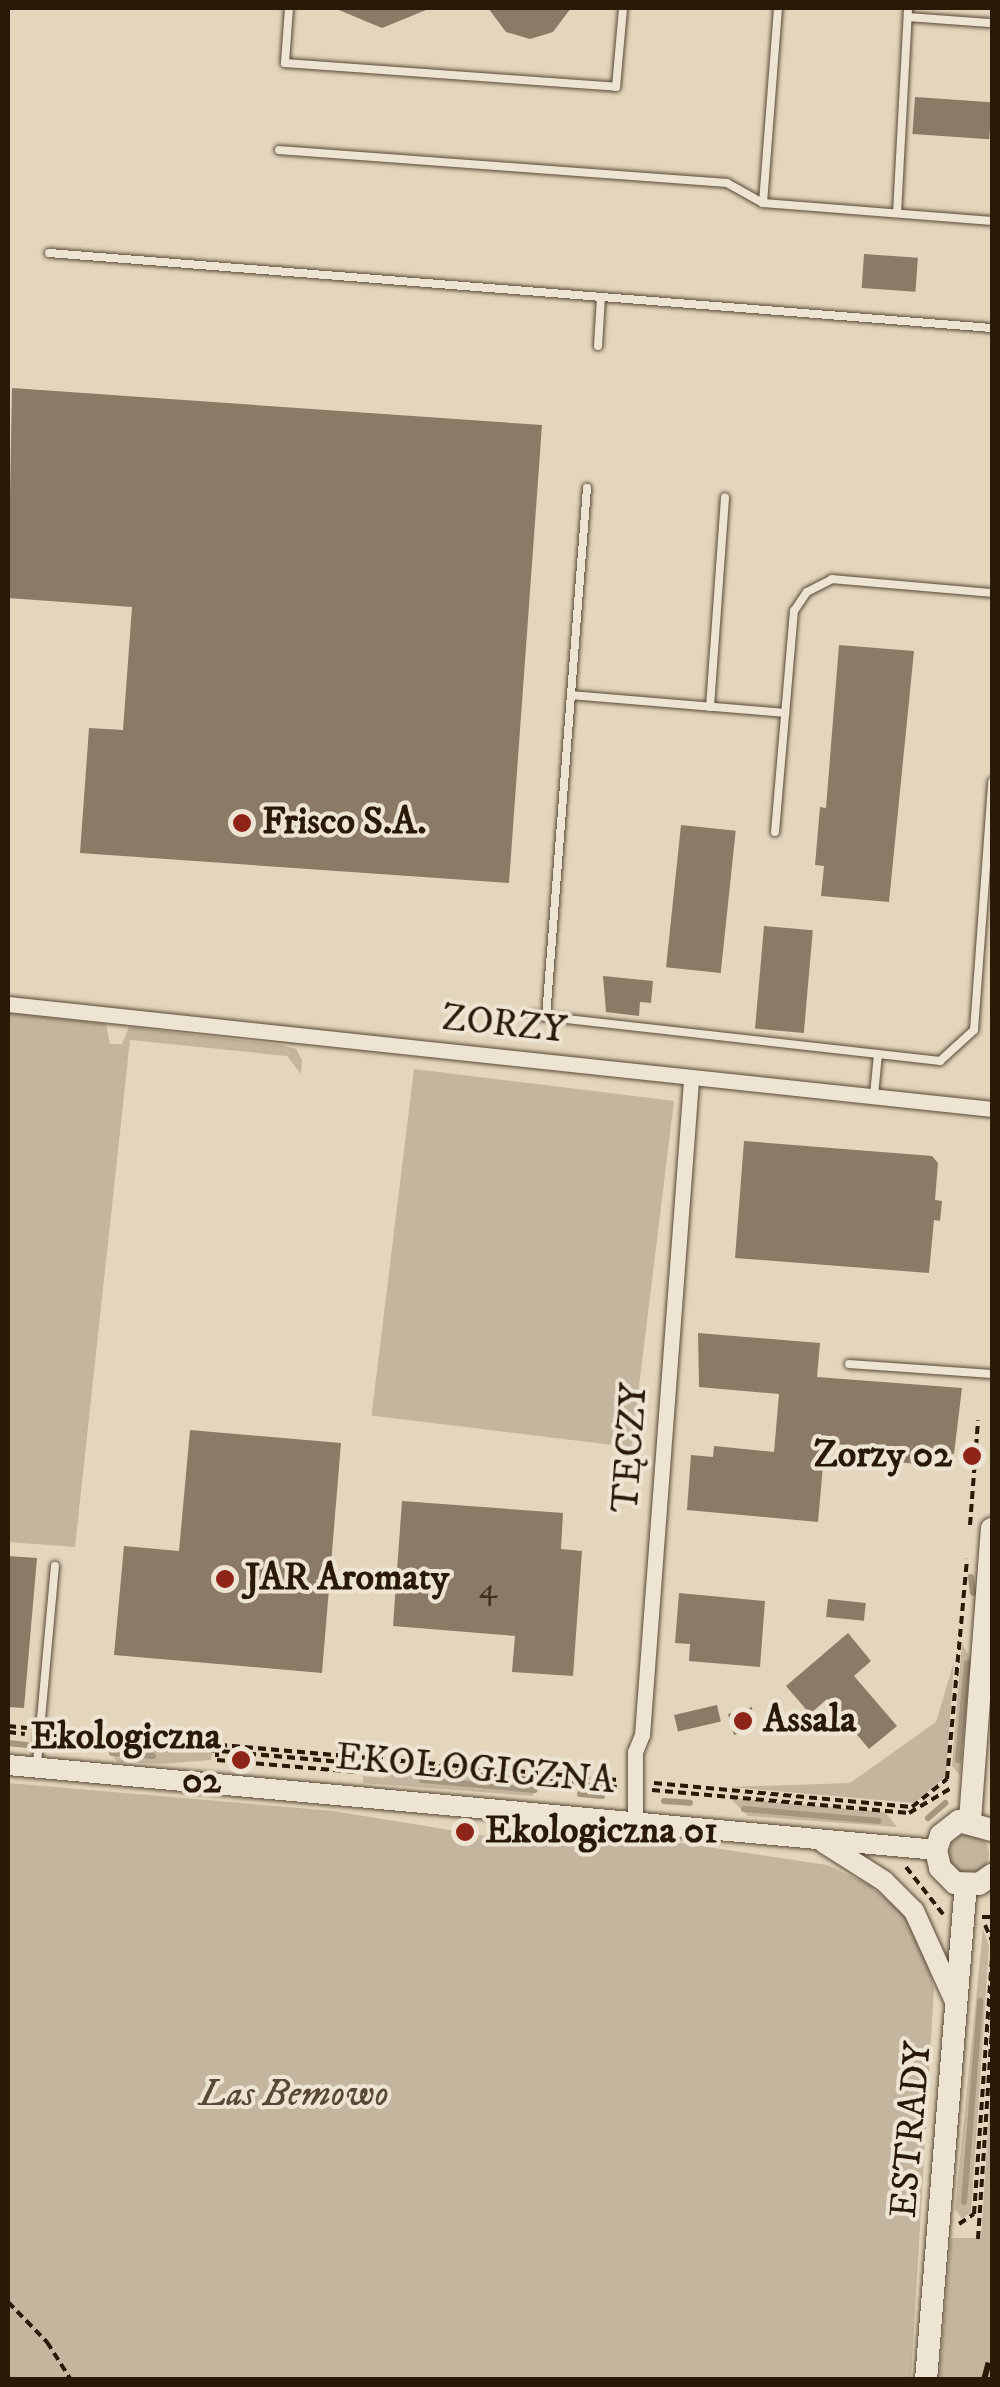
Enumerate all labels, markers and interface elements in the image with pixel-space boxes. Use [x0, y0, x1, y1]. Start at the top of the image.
place label: Frisco S.A. [262, 800, 427, 846]
marker: Frisco S.A. [231, 812, 253, 834]
street label: ZORZY [440, 996, 568, 1054]
street label: TĘCZY [604, 1382, 658, 1514]
place label: Zorzy 02 [813, 1433, 952, 1479]
marker: Zorzy 02 [961, 1445, 983, 1467]
place label: JAR Aromaty [245, 1556, 449, 1602]
marker: JAR Aromaty [214, 1568, 236, 1590]
house number: 4 [479, 1570, 497, 1608]
place label: Assala [763, 1698, 856, 1744]
marker: Assala [732, 1710, 754, 1732]
place label: Ekologiczna 02 [30, 1715, 221, 1805]
street label: EKOLOGICZNA [334, 1735, 616, 1805]
marker: Ekologiczna 02 [230, 1749, 252, 1771]
place label: Ekologiczna 01 [485, 1809, 718, 1855]
marker: Ekologiczna 01 [454, 1821, 476, 1843]
street label: ESTRADY [882, 2040, 942, 2220]
park label: Las Bemowo [199, 2072, 389, 2118]

